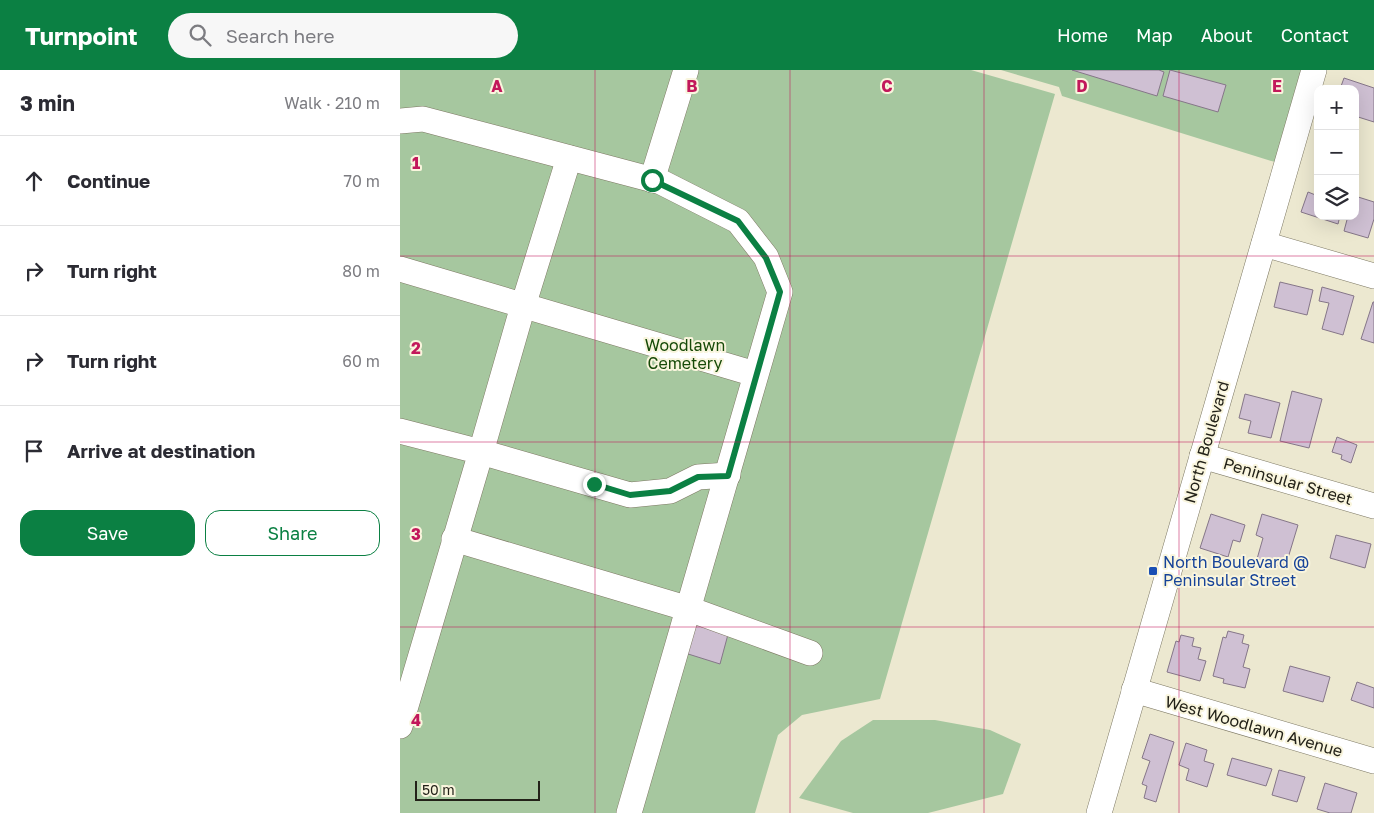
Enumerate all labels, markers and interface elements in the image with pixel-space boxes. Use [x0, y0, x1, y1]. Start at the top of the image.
search box [168, 13, 518, 58]
text: Turnpoint [25, 21, 138, 50]
icon: search [186, 21, 214, 49]
text: Search here [226, 24, 335, 47]
text: Home [1057, 24, 1108, 46]
text: Map [1136, 24, 1173, 46]
text: About [1201, 24, 1253, 46]
text: Contact [1281, 24, 1349, 46]
text: A [491, 76, 503, 96]
text: B [686, 76, 698, 96]
text: C [881, 76, 893, 96]
text: D [1076, 76, 1088, 96]
text: E [1272, 76, 1282, 96]
map controls [1314, 85, 1359, 220]
button: + [1314, 85, 1359, 130]
text: 3 min [20, 90, 75, 116]
text: Walk · 210 m [284, 93, 380, 113]
button: − [1314, 130, 1359, 175]
text: 1 [412, 153, 420, 173]
icon: ahead [20, 167, 48, 195]
text: Continue [67, 169, 150, 192]
route start [641, 169, 664, 192]
text: 70 m [343, 171, 380, 191]
button: layers [1314, 175, 1359, 220]
icon: right [20, 257, 48, 285]
text: Turn right [67, 259, 157, 282]
text: 80 m [342, 261, 380, 281]
park label: Woodlawn Cemetery [645, 335, 725, 373]
text: 2 [411, 338, 421, 358]
icon: right [20, 347, 48, 375]
text: Turn right [67, 349, 157, 372]
text: 60 m [342, 351, 380, 371]
street label: North Boulevard [1179, 379, 1233, 505]
icon: arrive [20, 437, 48, 465]
text: Arrive at destination [67, 439, 255, 462]
street label: Peninsular Street [1221, 453, 1355, 509]
route end [583, 473, 606, 496]
button: Save [20, 510, 195, 556]
button: Share [205, 510, 380, 556]
text: 3 [411, 524, 421, 544]
place label: North Boulevard @ Peninsular Street [1163, 552, 1309, 590]
marker: North Boulevard @ Peninsular Street [1147, 565, 1159, 577]
street label: West Woodlawn Avenue [1163, 691, 1345, 761]
text: 4 [411, 710, 421, 730]
scale bar [415, 778, 540, 801]
text: 50 m [422, 781, 455, 798]

